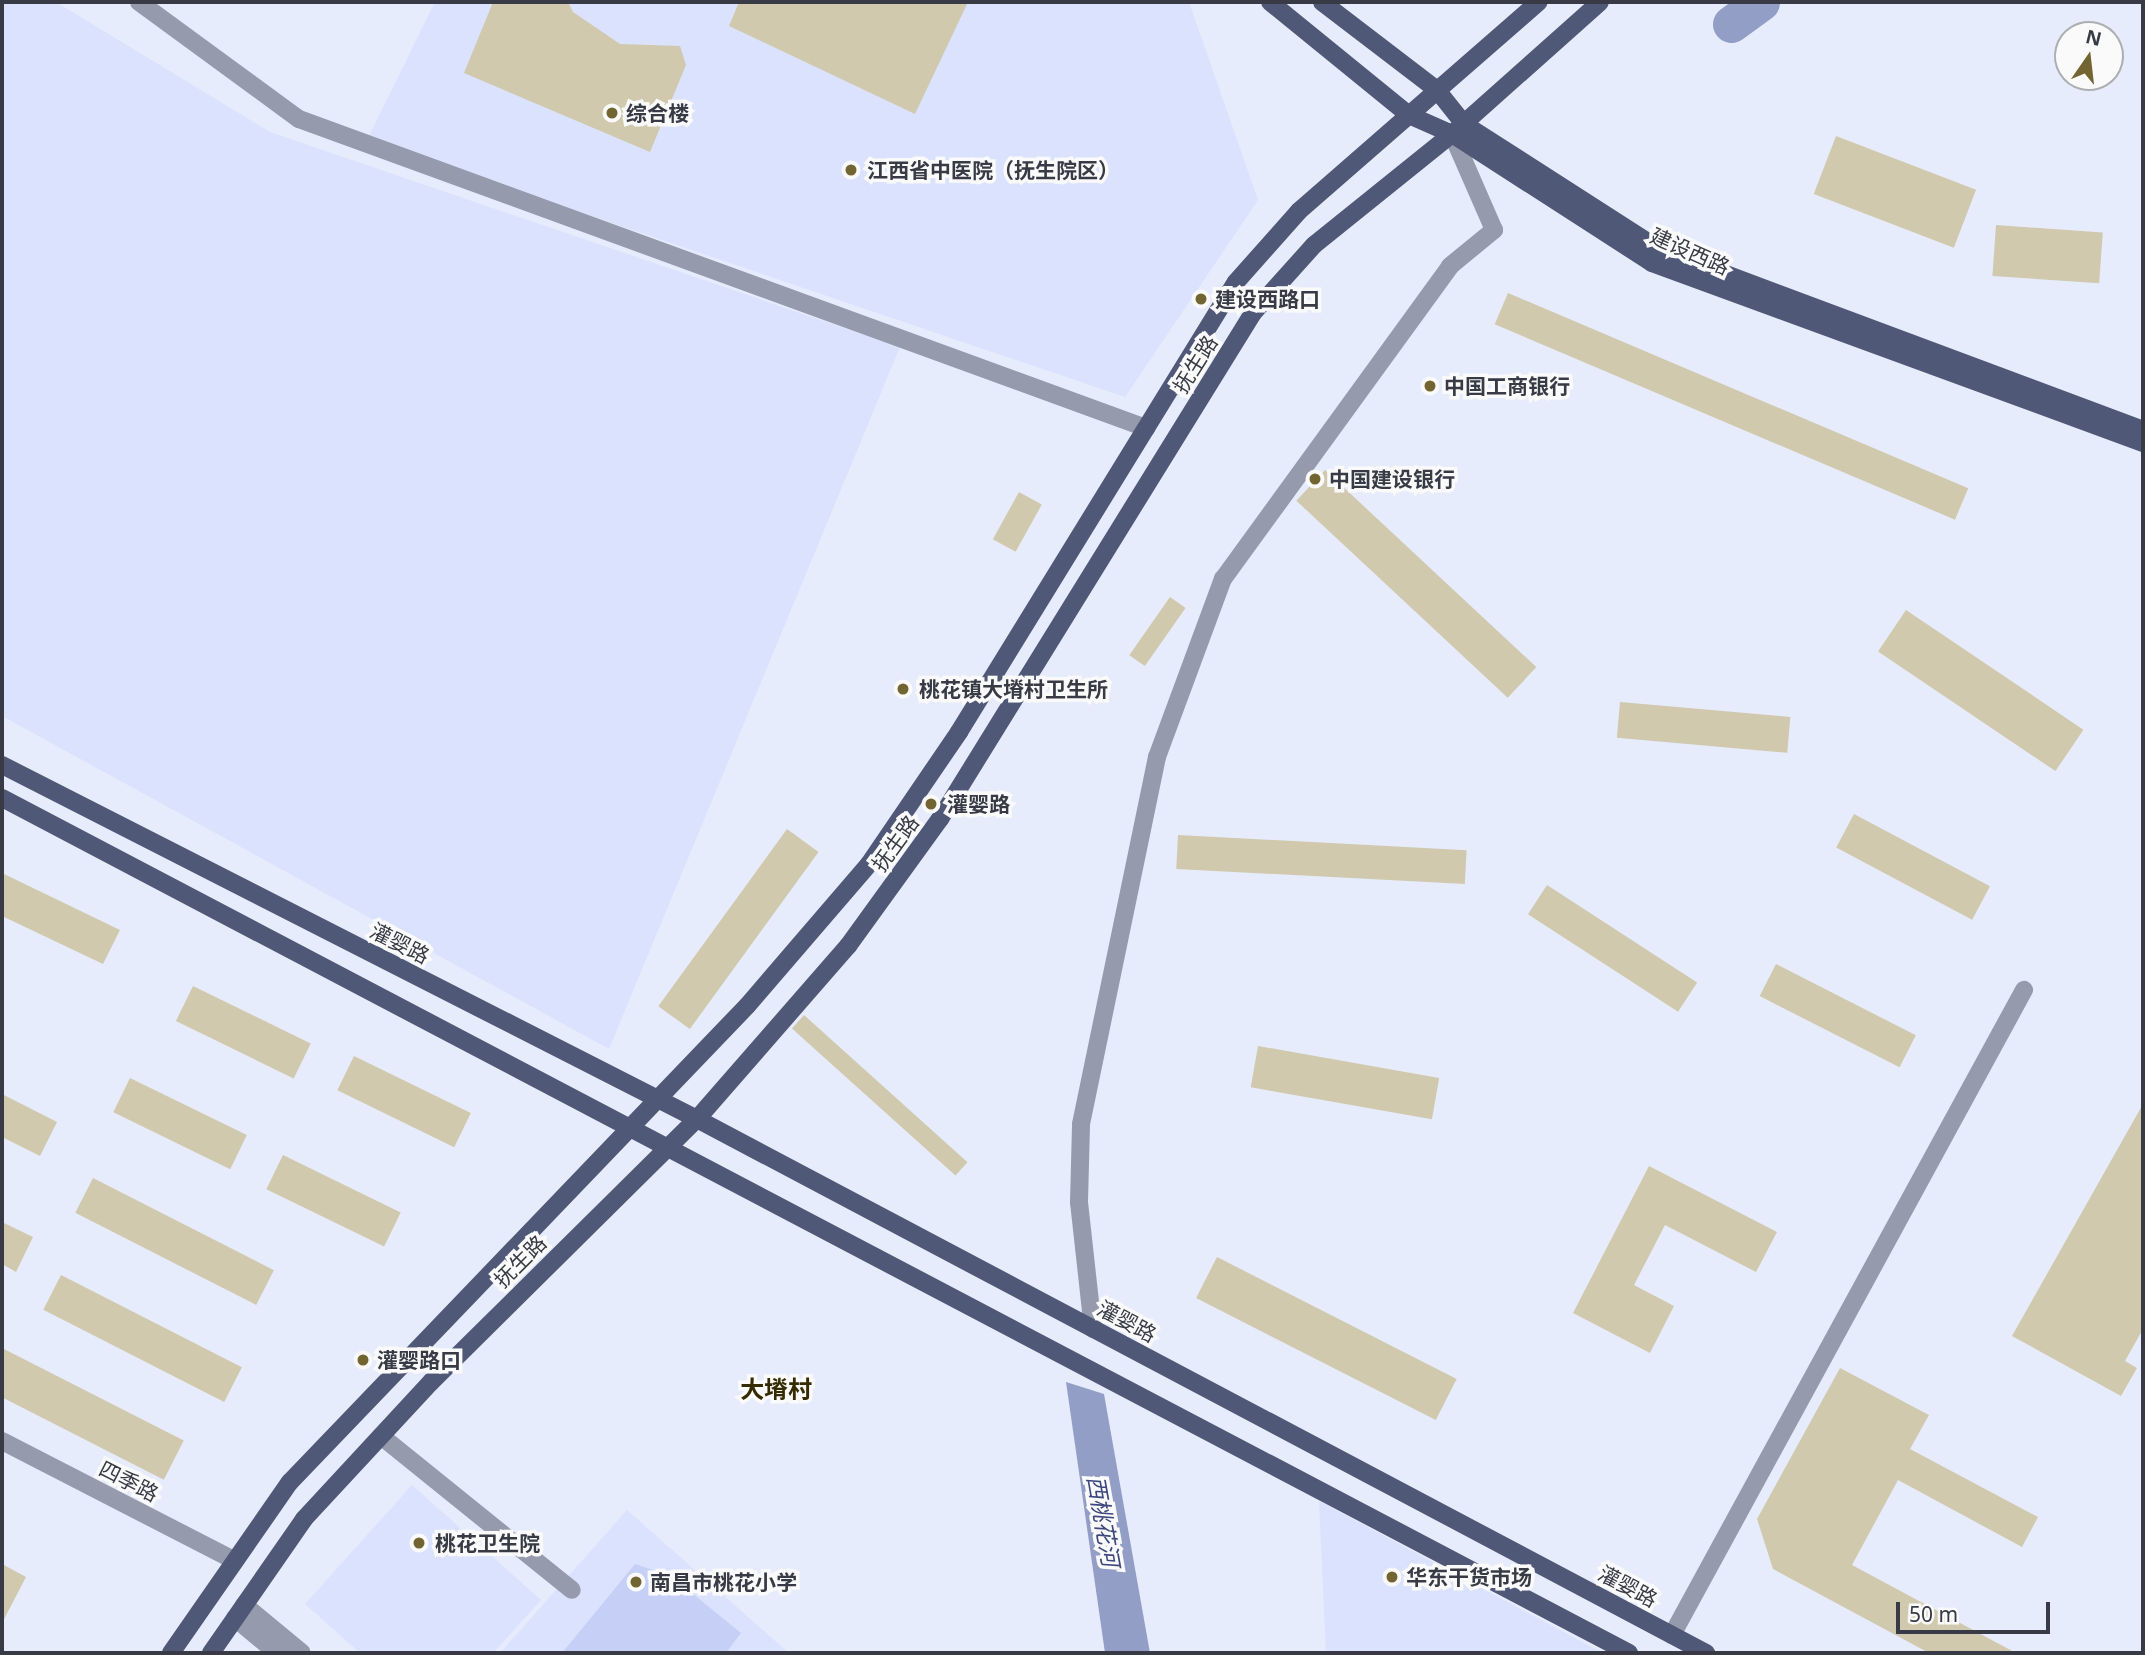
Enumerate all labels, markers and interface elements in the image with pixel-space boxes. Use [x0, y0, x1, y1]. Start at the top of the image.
north arrow [2054, 21, 2124, 91]
text: N [2083, 23, 2104, 52]
place label: 综合楼 [626, 100, 689, 126]
marker: 综合楼 [604, 105, 620, 121]
place label: 江西省中医院（抚生院区） [867, 157, 1119, 183]
marker: 江西省中医院（抚生院区） [841, 160, 861, 180]
street label: 建设西路 [1647, 222, 1733, 280]
place label: 建设西路口 [1215, 286, 1320, 312]
marker: 建设西路口 [1193, 291, 1209, 307]
street label: 抚生路 [1168, 331, 1222, 397]
place label: 中国工商银行 [1444, 373, 1570, 399]
marker: 中国工商银行 [1422, 378, 1438, 394]
place label: 中国建设银行 [1329, 466, 1455, 492]
marker: 中国建设银行 [1307, 471, 1323, 487]
place label: 桃花镇大塉村卫生所 [919, 676, 1108, 702]
marker: 桃花镇大塉村卫生所 [893, 679, 913, 699]
place label: 灌婴路 [947, 791, 1010, 817]
marker: 灌婴路 [921, 794, 941, 814]
street label: 抚生路 [866, 810, 924, 876]
street label: 灌婴路 [366, 917, 434, 969]
street label: 抚生路 [489, 1230, 551, 1292]
street label: 灌婴路 [1093, 1295, 1161, 1347]
place label: 灌婴路口 [377, 1347, 461, 1373]
marker: 灌婴路口 [355, 1352, 371, 1368]
district label: 大塉村 [740, 1375, 812, 1403]
street label: 四季路 [95, 1455, 163, 1507]
water label: 西桃花河 [1082, 1473, 1126, 1569]
place label: 桃花卫生院 [435, 1530, 540, 1556]
marker: 桃花卫生院 [409, 1533, 429, 1553]
street label: 灌婴路 [1594, 1560, 1662, 1612]
place label: 华东干货市场 [1406, 1564, 1532, 1590]
place label: 南昌市桃花小学 [650, 1569, 797, 1595]
marker: 华东干货市场 [1384, 1569, 1400, 1585]
marker: 南昌市桃花小学 [628, 1574, 644, 1590]
scale bar [1900, 1588, 2054, 1632]
text: 50 m [1909, 1600, 1958, 1628]

